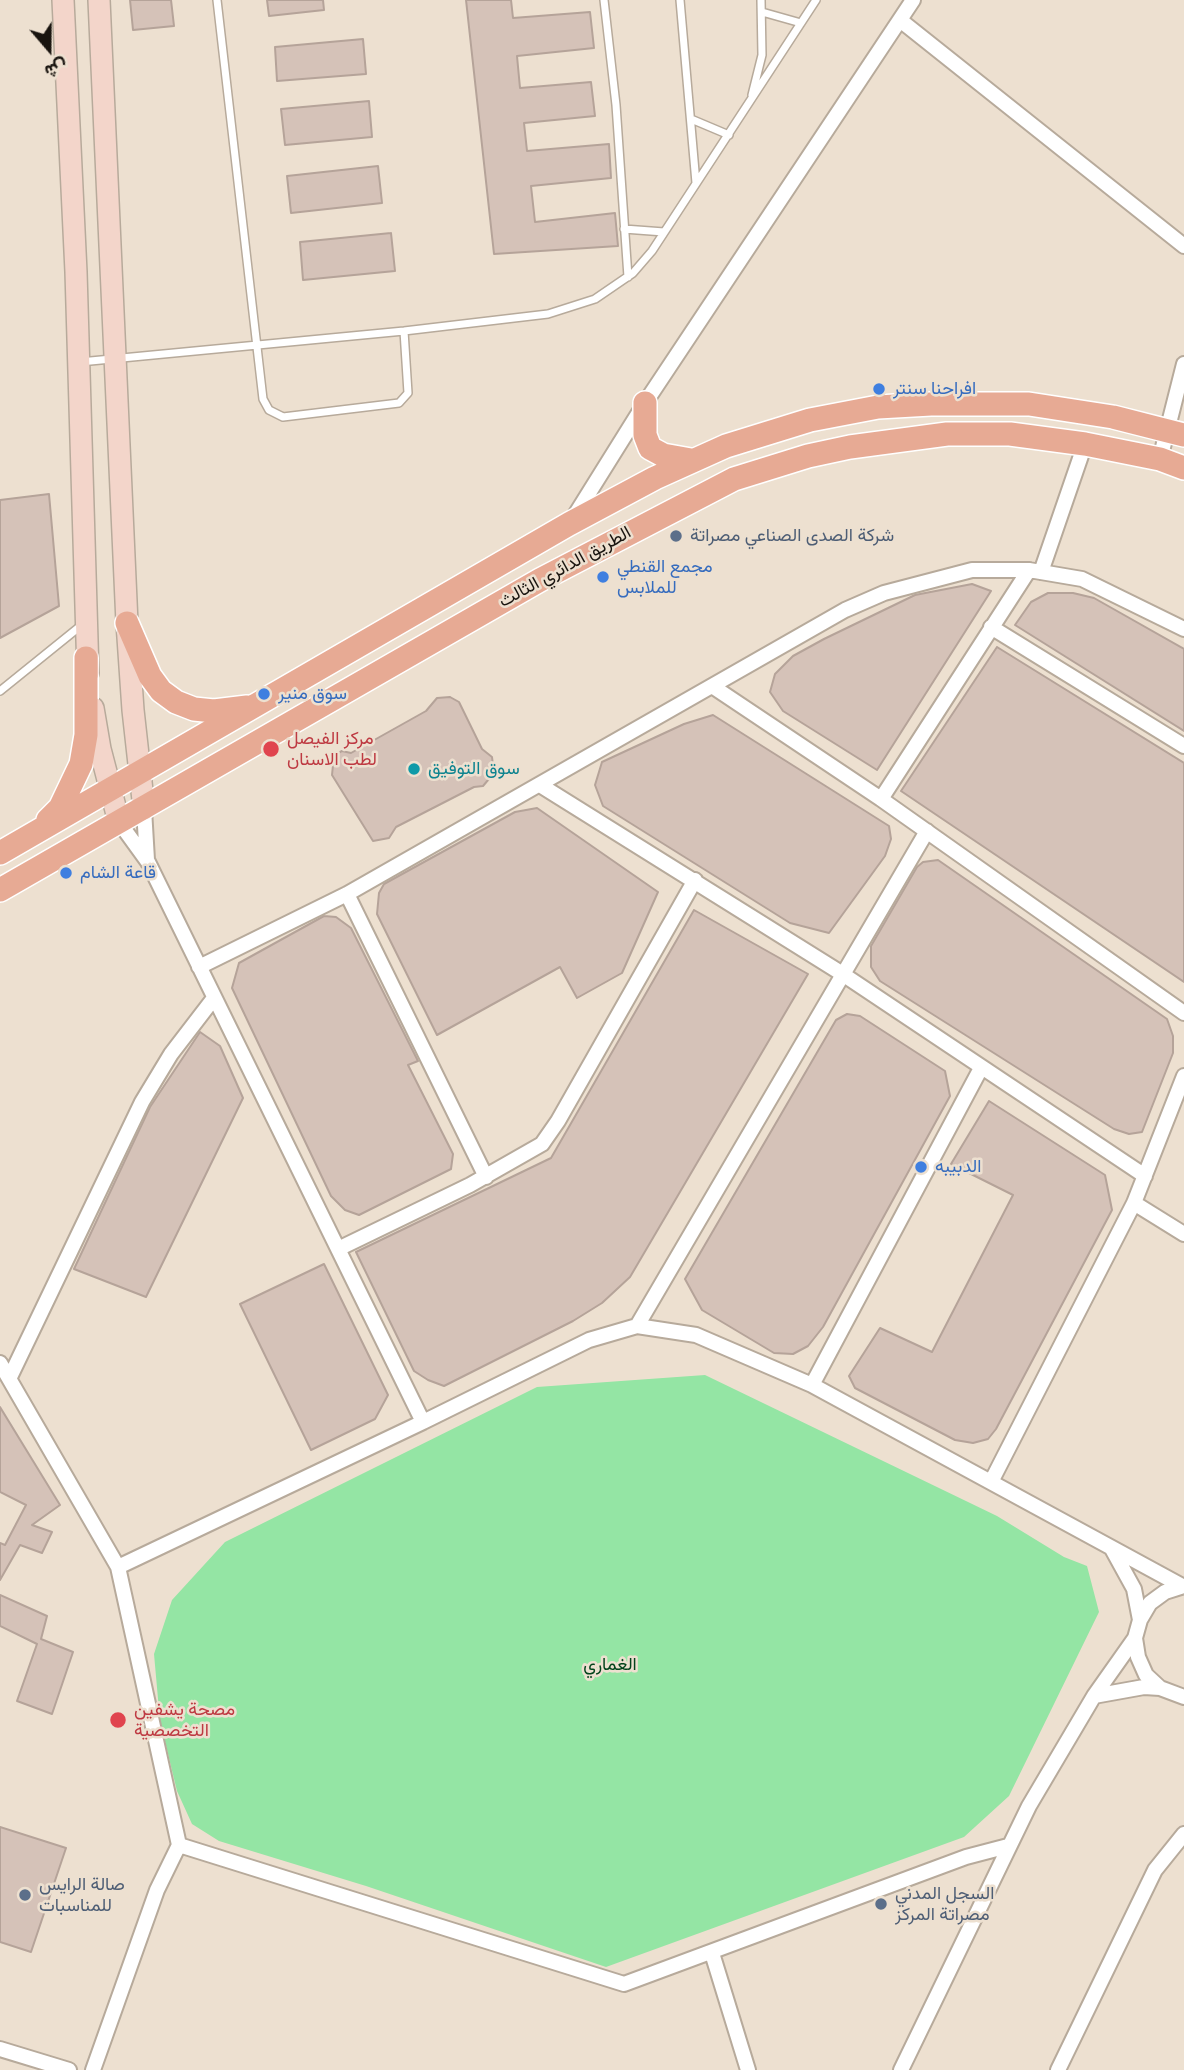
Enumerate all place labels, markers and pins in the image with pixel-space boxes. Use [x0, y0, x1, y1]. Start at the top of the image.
place label: افراحنا سنتر [893, 378, 976, 400]
marker: افراحنا سنتر [871, 381, 887, 397]
place label: شركة الصدى الصناعي مصراتة [690, 525, 894, 547]
marker: شركة الصدى الصناعي مصراتة [668, 528, 684, 544]
place label: مجمع القنطي للملابس [617, 556, 713, 598]
marker: مجمع القنطي للملابس [595, 569, 611, 585]
place label: سوق منير [278, 683, 347, 705]
marker: سوق منير [256, 686, 272, 702]
place label: مركز الفيصل لطب الاسنان [287, 728, 377, 770]
marker: مركز الفيصل لطب الاسنان [261, 739, 281, 759]
place label: سوق التوفيق [428, 758, 520, 780]
marker: سوق التوفيق [406, 761, 422, 777]
place label: قاعة الشام [80, 862, 156, 884]
marker: قاعة الشام [58, 865, 74, 881]
place label: الدبيبه [935, 1156, 981, 1178]
marker: الدبيبه [913, 1159, 929, 1175]
place label: مصحة يشفين التخصصية [134, 1699, 235, 1742]
marker: مصحة يشفين التخصصية [108, 1710, 128, 1730]
place label: صالة الرايس للمناسبات [39, 1874, 125, 1916]
place label: السجل المدني مصراتة المركز [895, 1883, 994, 1926]
marker: صالة الرايس للمناسبات [17, 1887, 33, 1903]
marker: السجل المدني مصراتة المركز [873, 1896, 889, 1912]

